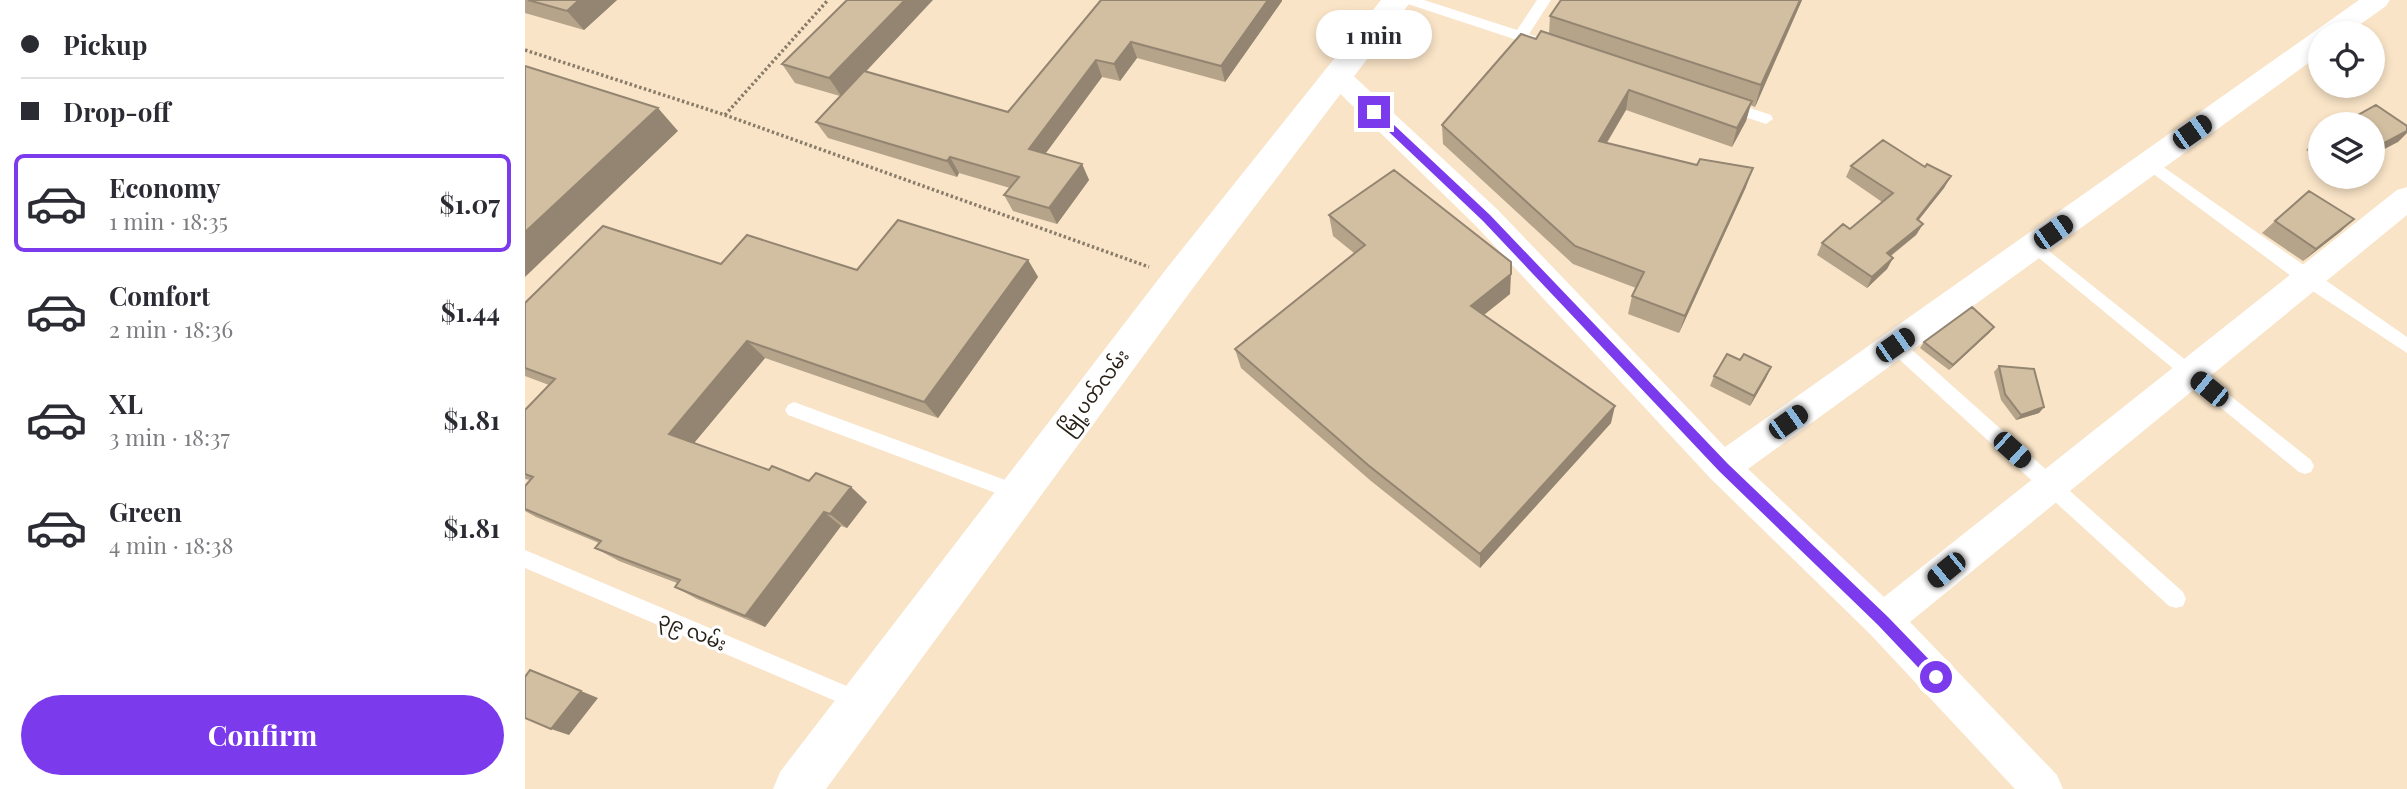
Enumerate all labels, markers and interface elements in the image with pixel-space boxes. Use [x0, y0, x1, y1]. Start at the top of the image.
callout: 1 min [1316, 10, 1432, 60]
text: 1 min [1346, 19, 1402, 50]
map controls [2308, 21, 2385, 189]
button: locate [2308, 21, 2385, 98]
text: Pickup [63, 27, 147, 62]
text: Drop-off [63, 94, 170, 129]
route end [1358, 96, 1390, 128]
car [2169, 111, 2216, 153]
button: layers [2308, 112, 2385, 189]
text: Economy [109, 170, 220, 205]
icon: car [25, 172, 88, 235]
text: $1.07 [439, 186, 500, 221]
text: 1 min · 18:35 [109, 205, 228, 236]
car [2030, 211, 2077, 253]
text: Comfort [109, 278, 210, 313]
icon: car [25, 280, 88, 343]
text: $1.44 [441, 294, 500, 329]
text: 2 min · 18:36 [109, 313, 233, 344]
car [1872, 324, 1919, 366]
street label: မြို့ပတ်လမ်း [1052, 343, 1137, 442]
car [2187, 368, 2232, 410]
text: XL [109, 386, 143, 421]
icon: car [25, 388, 88, 451]
car [1765, 401, 1812, 443]
text: $1.81 [444, 402, 500, 437]
text: 3 min · 18:37 [109, 421, 230, 452]
car [1990, 428, 2035, 472]
text: Green [109, 494, 182, 529]
icon: car [25, 496, 88, 559]
text: $1.81 [444, 510, 500, 545]
text: 4 min · 18:38 [109, 529, 233, 560]
car [1924, 549, 1969, 591]
street label: ၃၉ လမ်း [654, 604, 731, 660]
route start [1920, 661, 1952, 693]
button: Confirm [21, 695, 504, 775]

